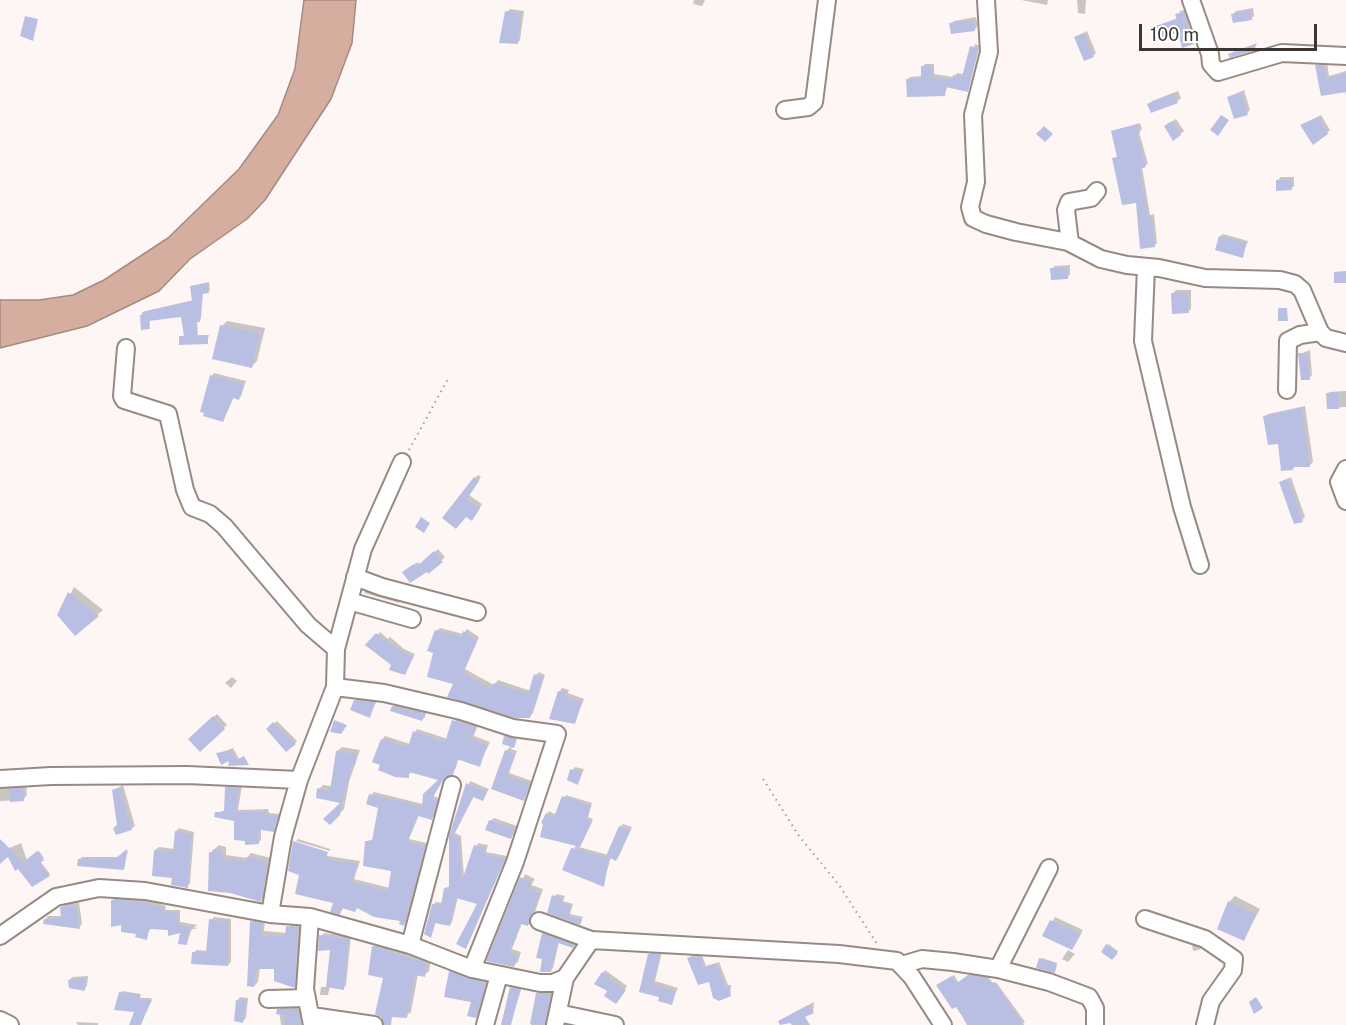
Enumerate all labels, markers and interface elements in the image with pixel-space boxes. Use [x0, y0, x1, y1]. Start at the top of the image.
scale bar [1142, 12, 1320, 50]
text: 100 m [1150, 24, 1199, 45]

